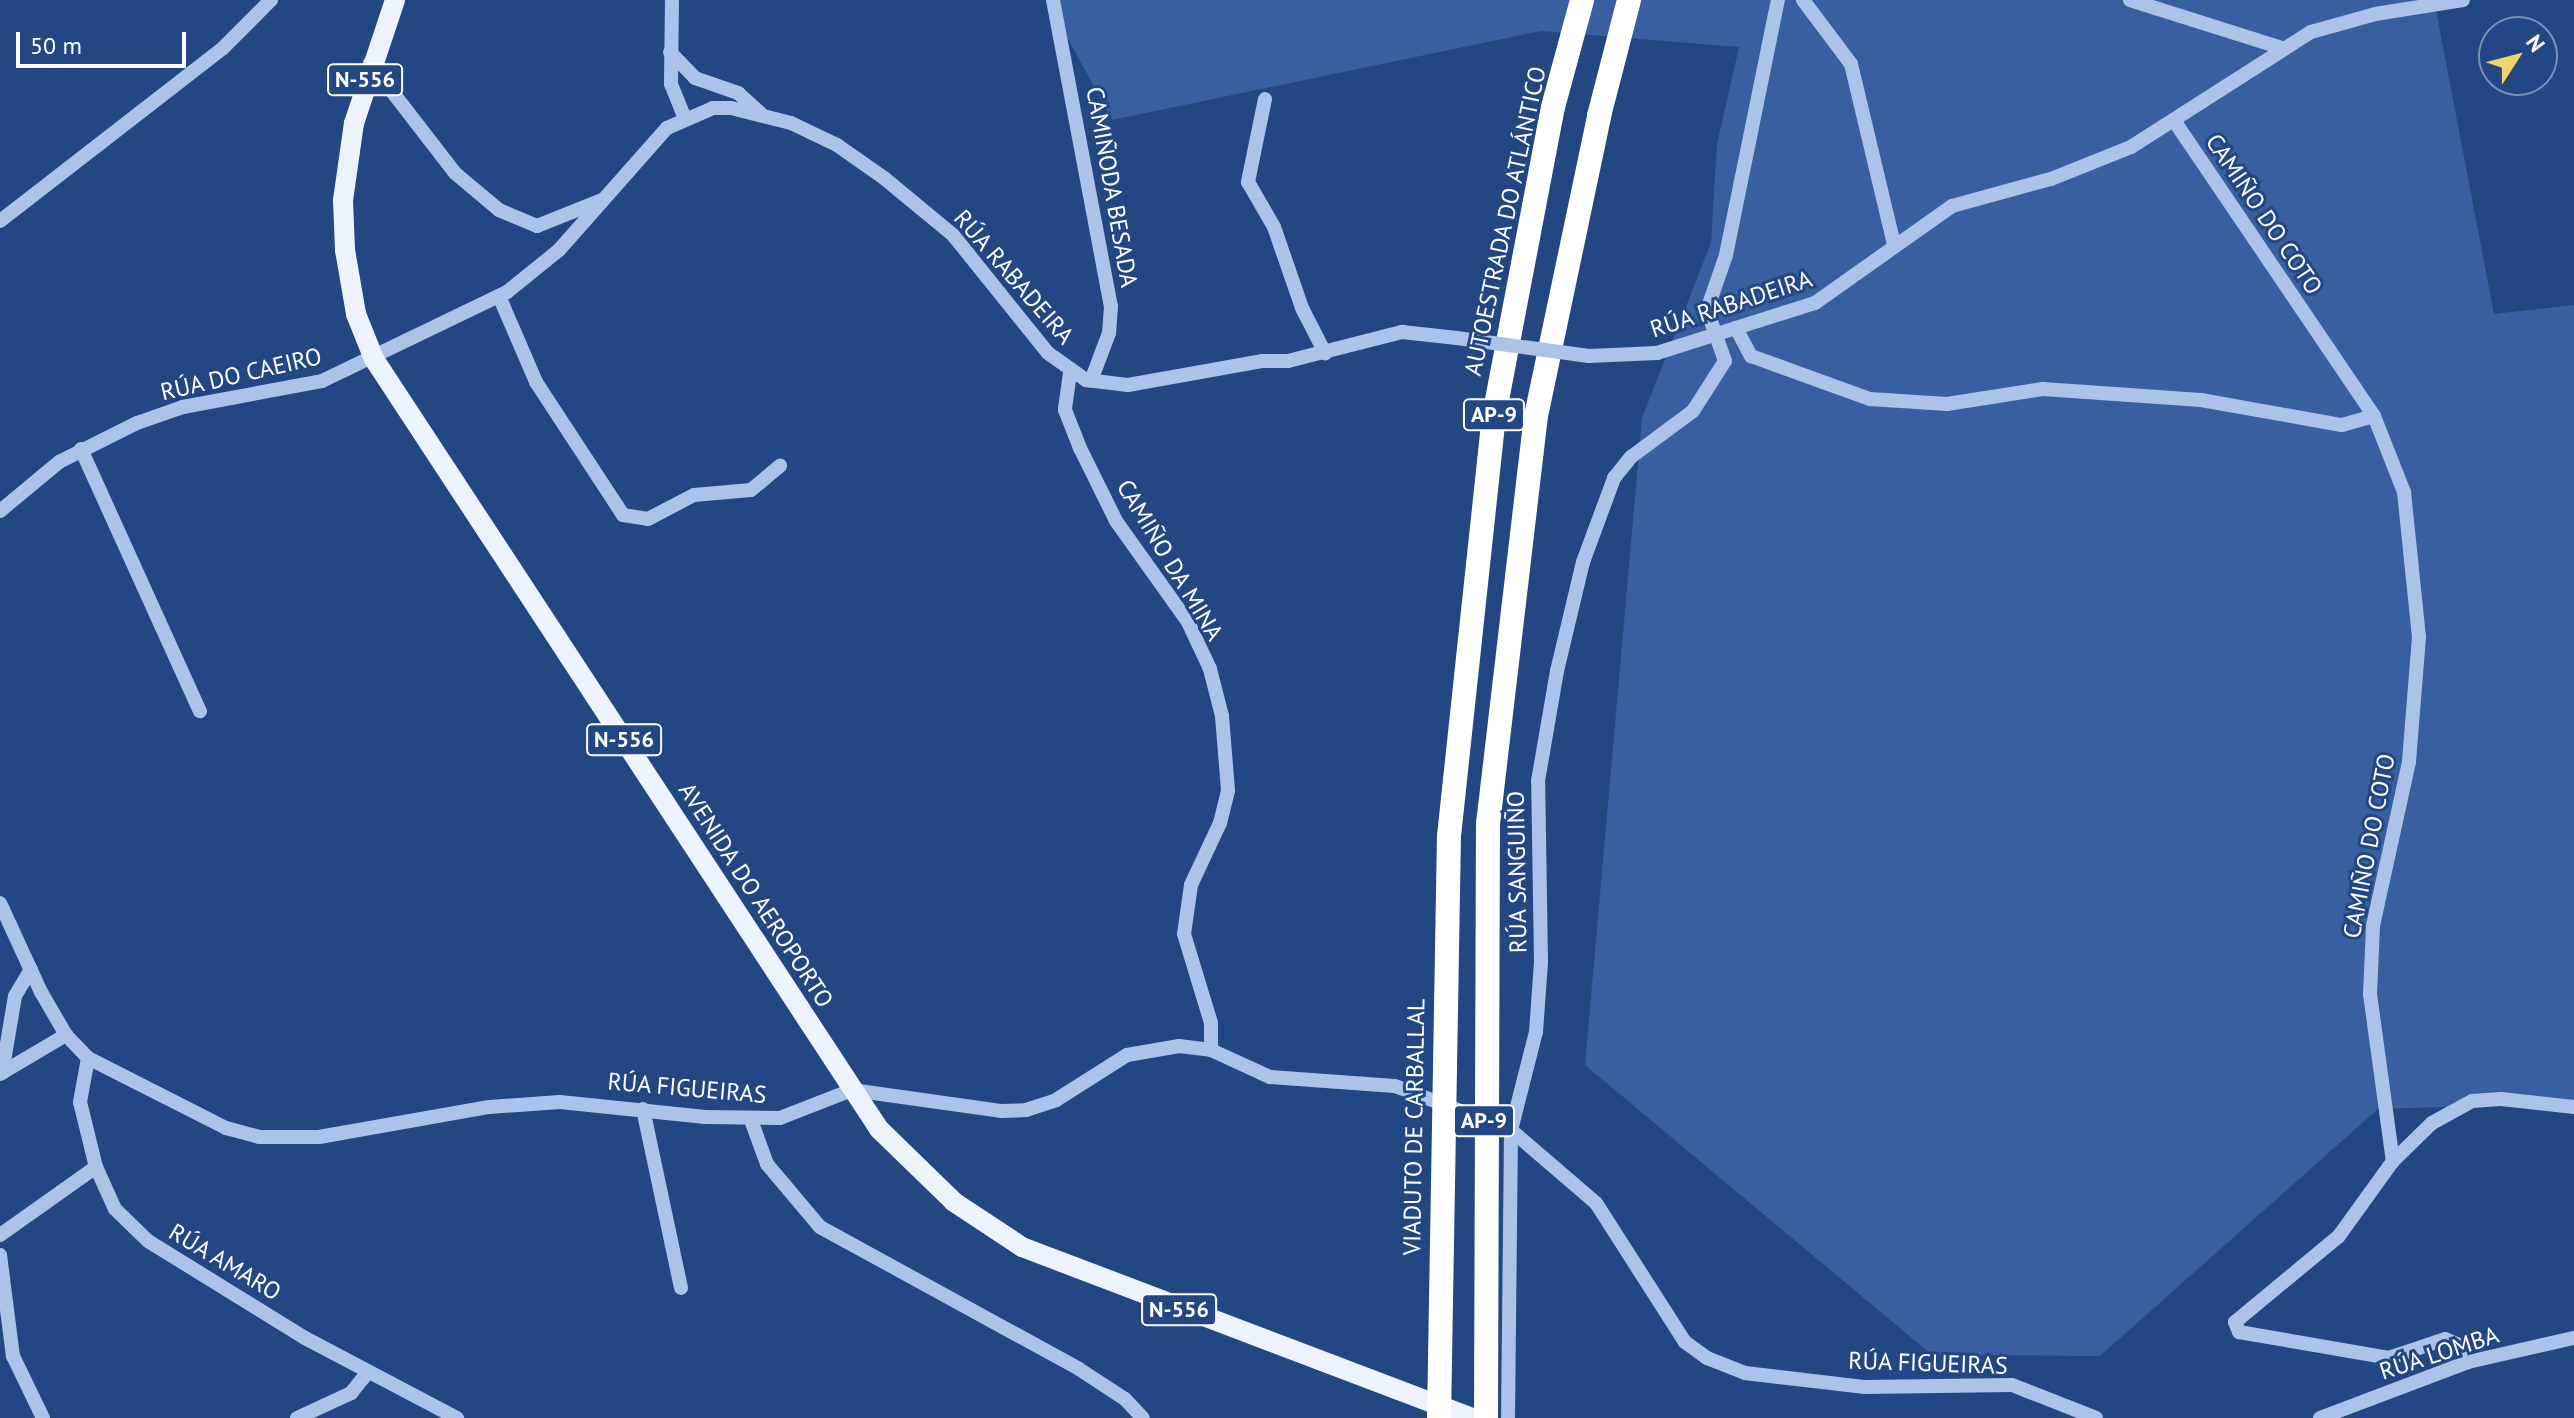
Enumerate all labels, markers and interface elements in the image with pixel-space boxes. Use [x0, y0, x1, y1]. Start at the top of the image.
scale bar [20, 16, 190, 66]
north arrow [2478, 16, 2558, 96]
text: N [2520, 29, 2551, 57]
text: 50 m [30, 30, 82, 61]
road number: N-556 [327, 62, 403, 98]
street label: AUTOESTRADA DO ATLÁNTICO [1458, 63, 1552, 379]
street label: CAMIÑODA BESADA [1080, 84, 1144, 290]
street label: CAMIÑO DO COTO [2200, 128, 2328, 300]
street label: RÚA RABADEIRA [948, 204, 1080, 350]
street label: RÚA RABADEIRA [1646, 264, 1816, 344]
street label: RÚA DO CAEIRO [157, 341, 325, 407]
road number: AP-9 [1462, 397, 1526, 433]
street label: CAMIÑO DA MINA [1110, 474, 1230, 646]
road number: N-556 [586, 722, 662, 758]
street label: CAMIÑO DO COTO [2337, 751, 2401, 941]
street label: AVENIDA DO AEROPORTO [672, 776, 840, 1014]
street label: RÚA SANGUIÑO [1501, 790, 1533, 954]
street label: VIADUTO DE CARBALLAL [1397, 998, 1431, 1256]
street label: RÚA FIGUEIRAS [606, 1067, 768, 1109]
road number: AP-9 [1452, 1103, 1516, 1139]
street label: RÚA AMARO [163, 1217, 287, 1307]
road number: N-556 [1141, 1292, 1217, 1328]
street label: RÚA LOMBA [2375, 1320, 2503, 1386]
street label: RÚA FIGUEIRAS [1847, 1346, 2009, 1380]

